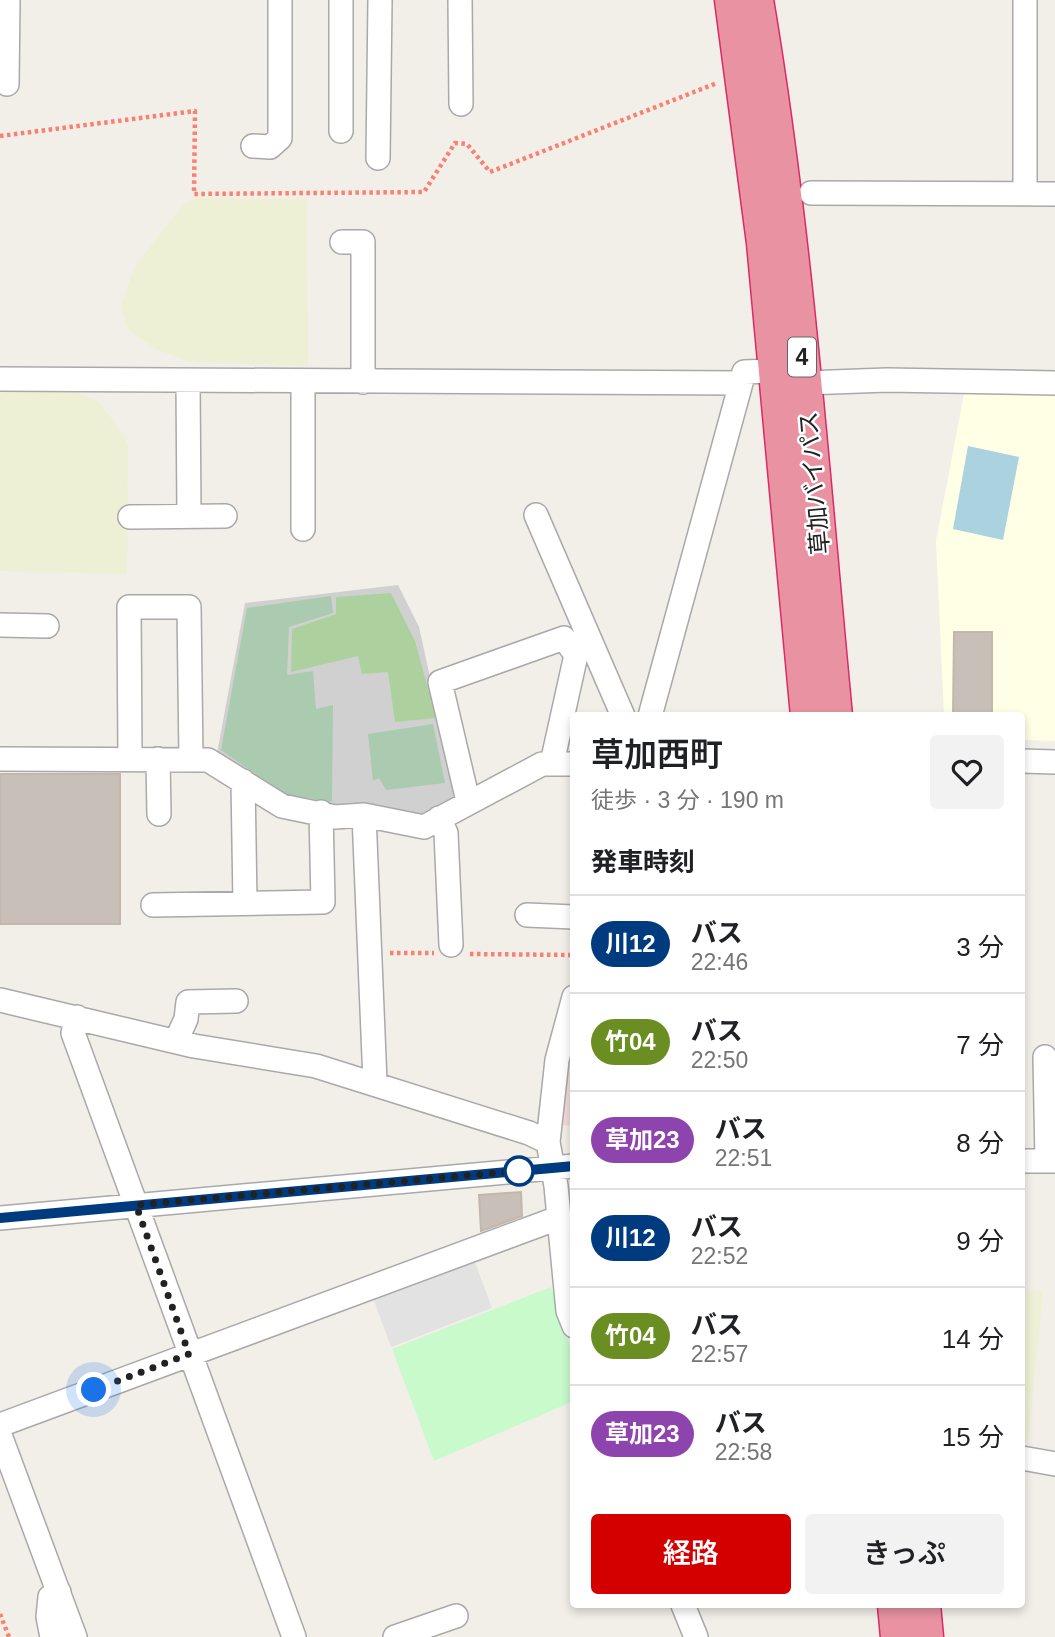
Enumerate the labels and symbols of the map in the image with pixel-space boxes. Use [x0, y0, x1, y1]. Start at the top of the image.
road number: 4 [788, 338, 816, 376]
street label: 草加バイパス [794, 410, 834, 556]
unlabelled marker [504, 1156, 534, 1186]
your location [76, 1372, 111, 1407]

